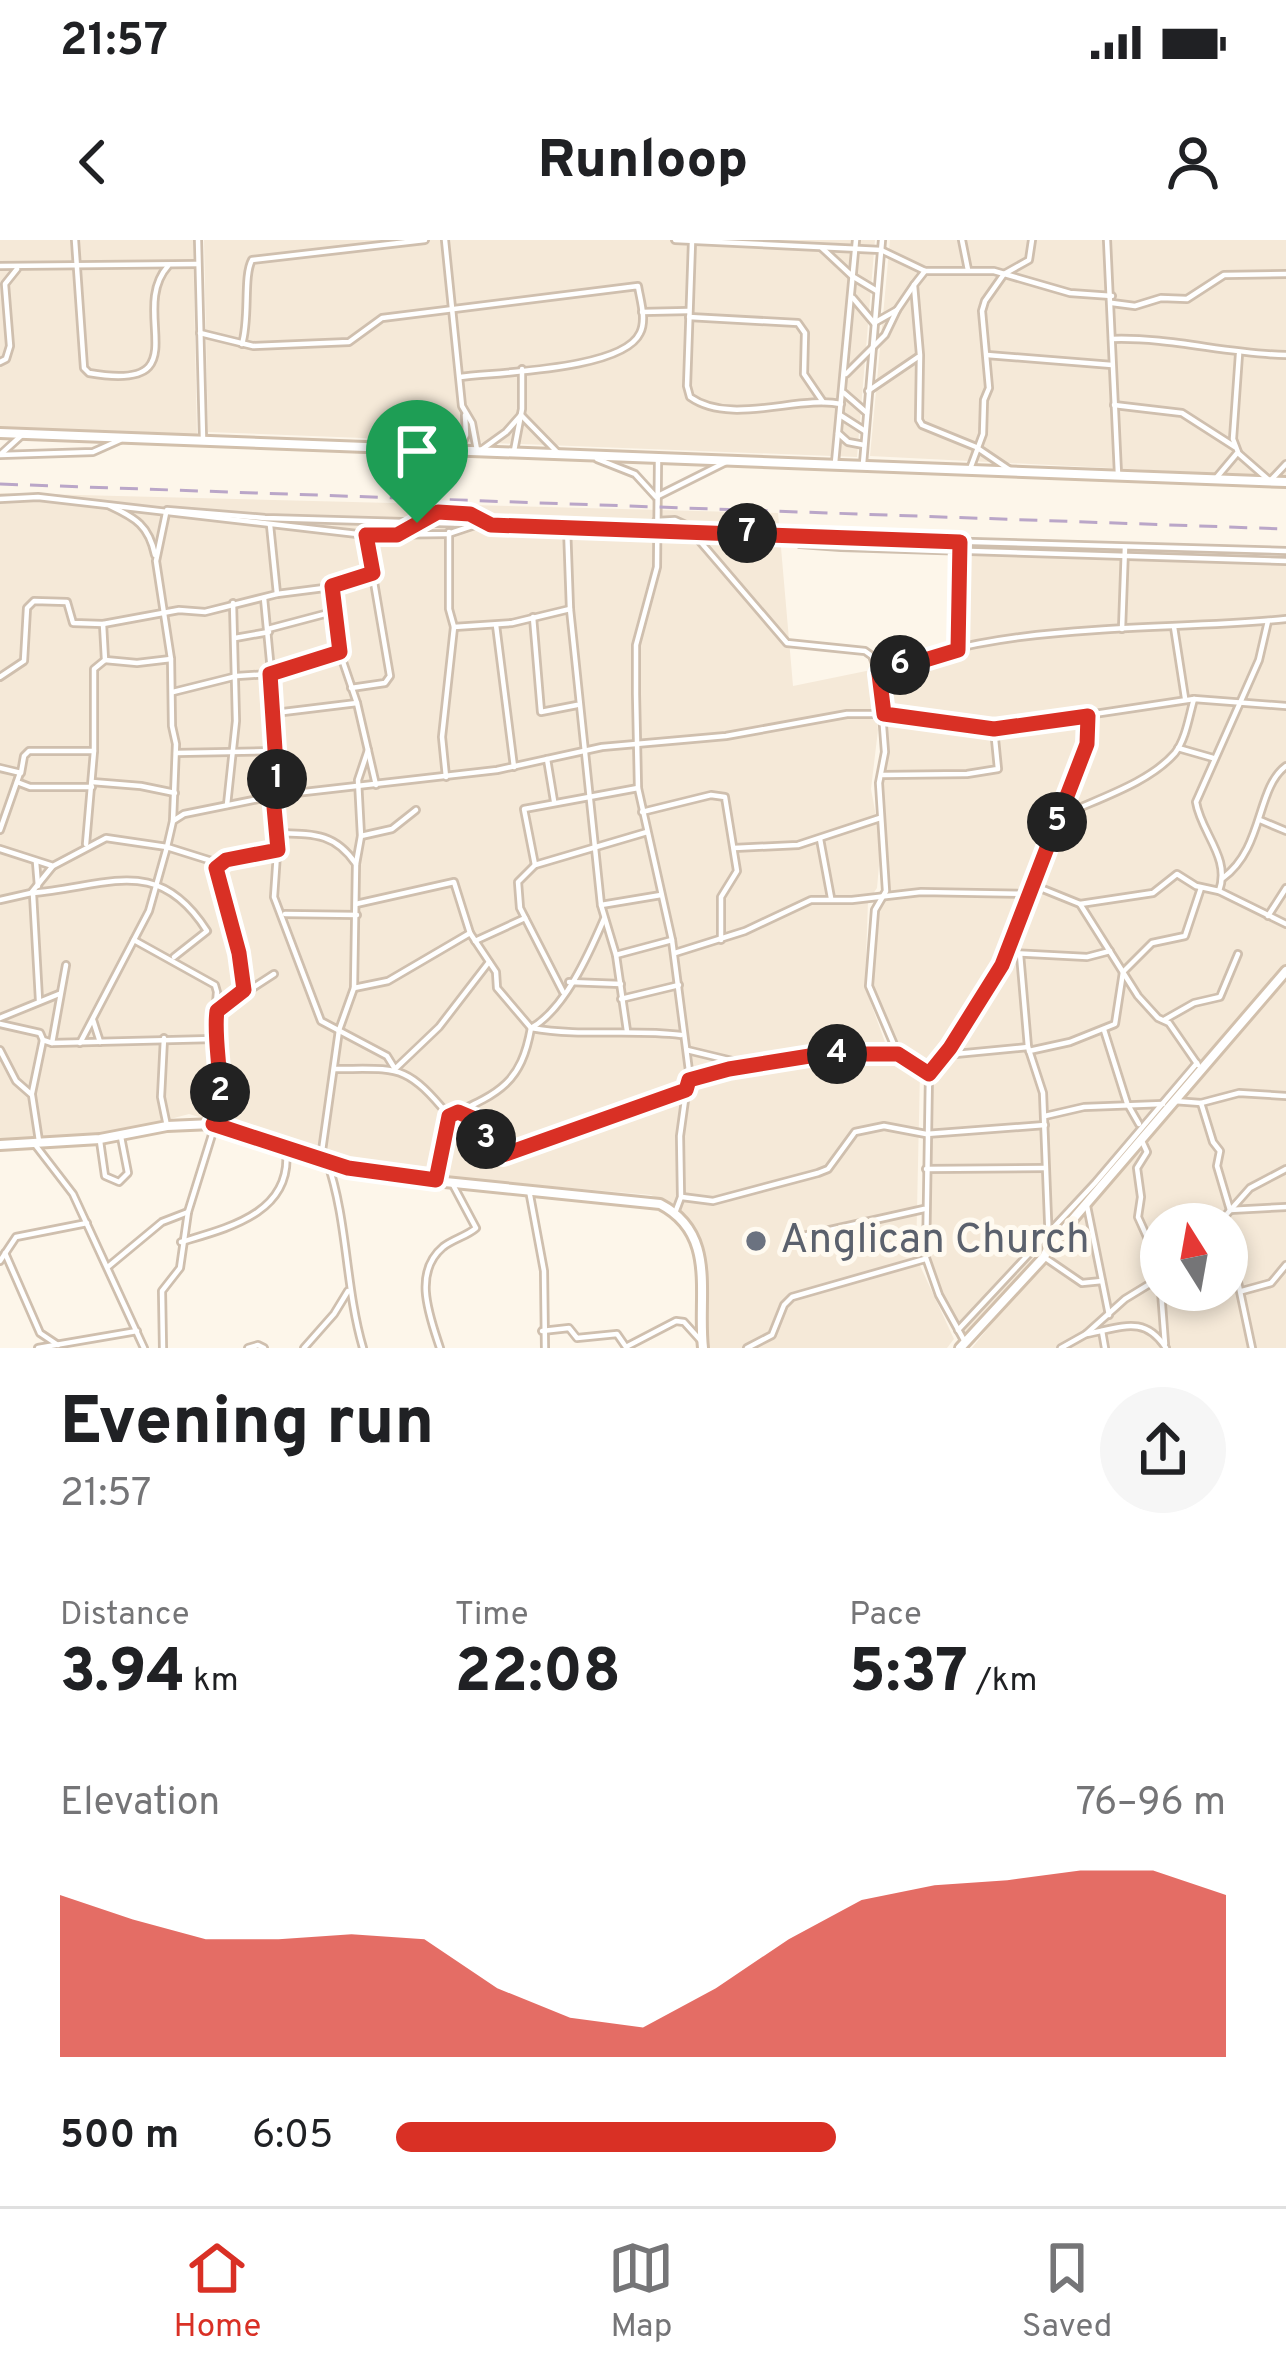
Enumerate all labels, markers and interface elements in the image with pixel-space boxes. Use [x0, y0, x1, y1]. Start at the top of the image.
text: 21:57 [60, 14, 168, 71]
text: Runloop [538, 128, 748, 197]
icon: back [60, 129, 126, 195]
icon: person [1160, 129, 1226, 195]
pin [366, 400, 468, 523]
icon: arrive [384, 418, 450, 484]
pin: 7 [717, 503, 777, 563]
text: 7 [738, 512, 756, 554]
pin: 6 [870, 635, 930, 695]
text: 6 [890, 644, 910, 686]
pin: 1 [247, 749, 307, 809]
text: 1 [270, 758, 284, 800]
pin: 5 [1027, 792, 1087, 852]
text: 5 [1047, 801, 1067, 843]
pin: 4 [807, 1024, 867, 1084]
text: 4 [826, 1033, 848, 1075]
pin: 2 [190, 1062, 250, 1122]
text: 2 [210, 1071, 230, 1113]
pin: 3 [456, 1109, 516, 1169]
text: 3 [476, 1118, 496, 1160]
north arrow [1140, 1203, 1248, 1311]
map controls [1140, 1203, 1248, 1311]
place label: Anglican Church [780, 1215, 1090, 1268]
marker: Anglican Church [743, 1228, 769, 1254]
text: Evening run [60, 1384, 434, 1467]
button: share [1100, 1387, 1226, 1513]
text: 21:57 [60, 1471, 151, 1520]
text: Distance [60, 1595, 190, 1637]
text: Time [455, 1595, 528, 1637]
text: Pace [849, 1595, 922, 1637]
text: 3.94 [60, 1637, 185, 1713]
text: 22:08 [455, 1637, 621, 1713]
text: 5:37 [849, 1637, 968, 1713]
text: km [185, 1661, 239, 1703]
text: /km [968, 1661, 1037, 1703]
text: Elevation [60, 1780, 220, 1829]
text: 76–96 m [1076, 1780, 1226, 1829]
text: 500 m [60, 2113, 179, 2162]
text: 6:05 [252, 2113, 333, 2162]
tab: Home [174, 2235, 261, 2349]
tab: Map [608, 2235, 674, 2349]
tab: Saved [1022, 2235, 1112, 2349]

